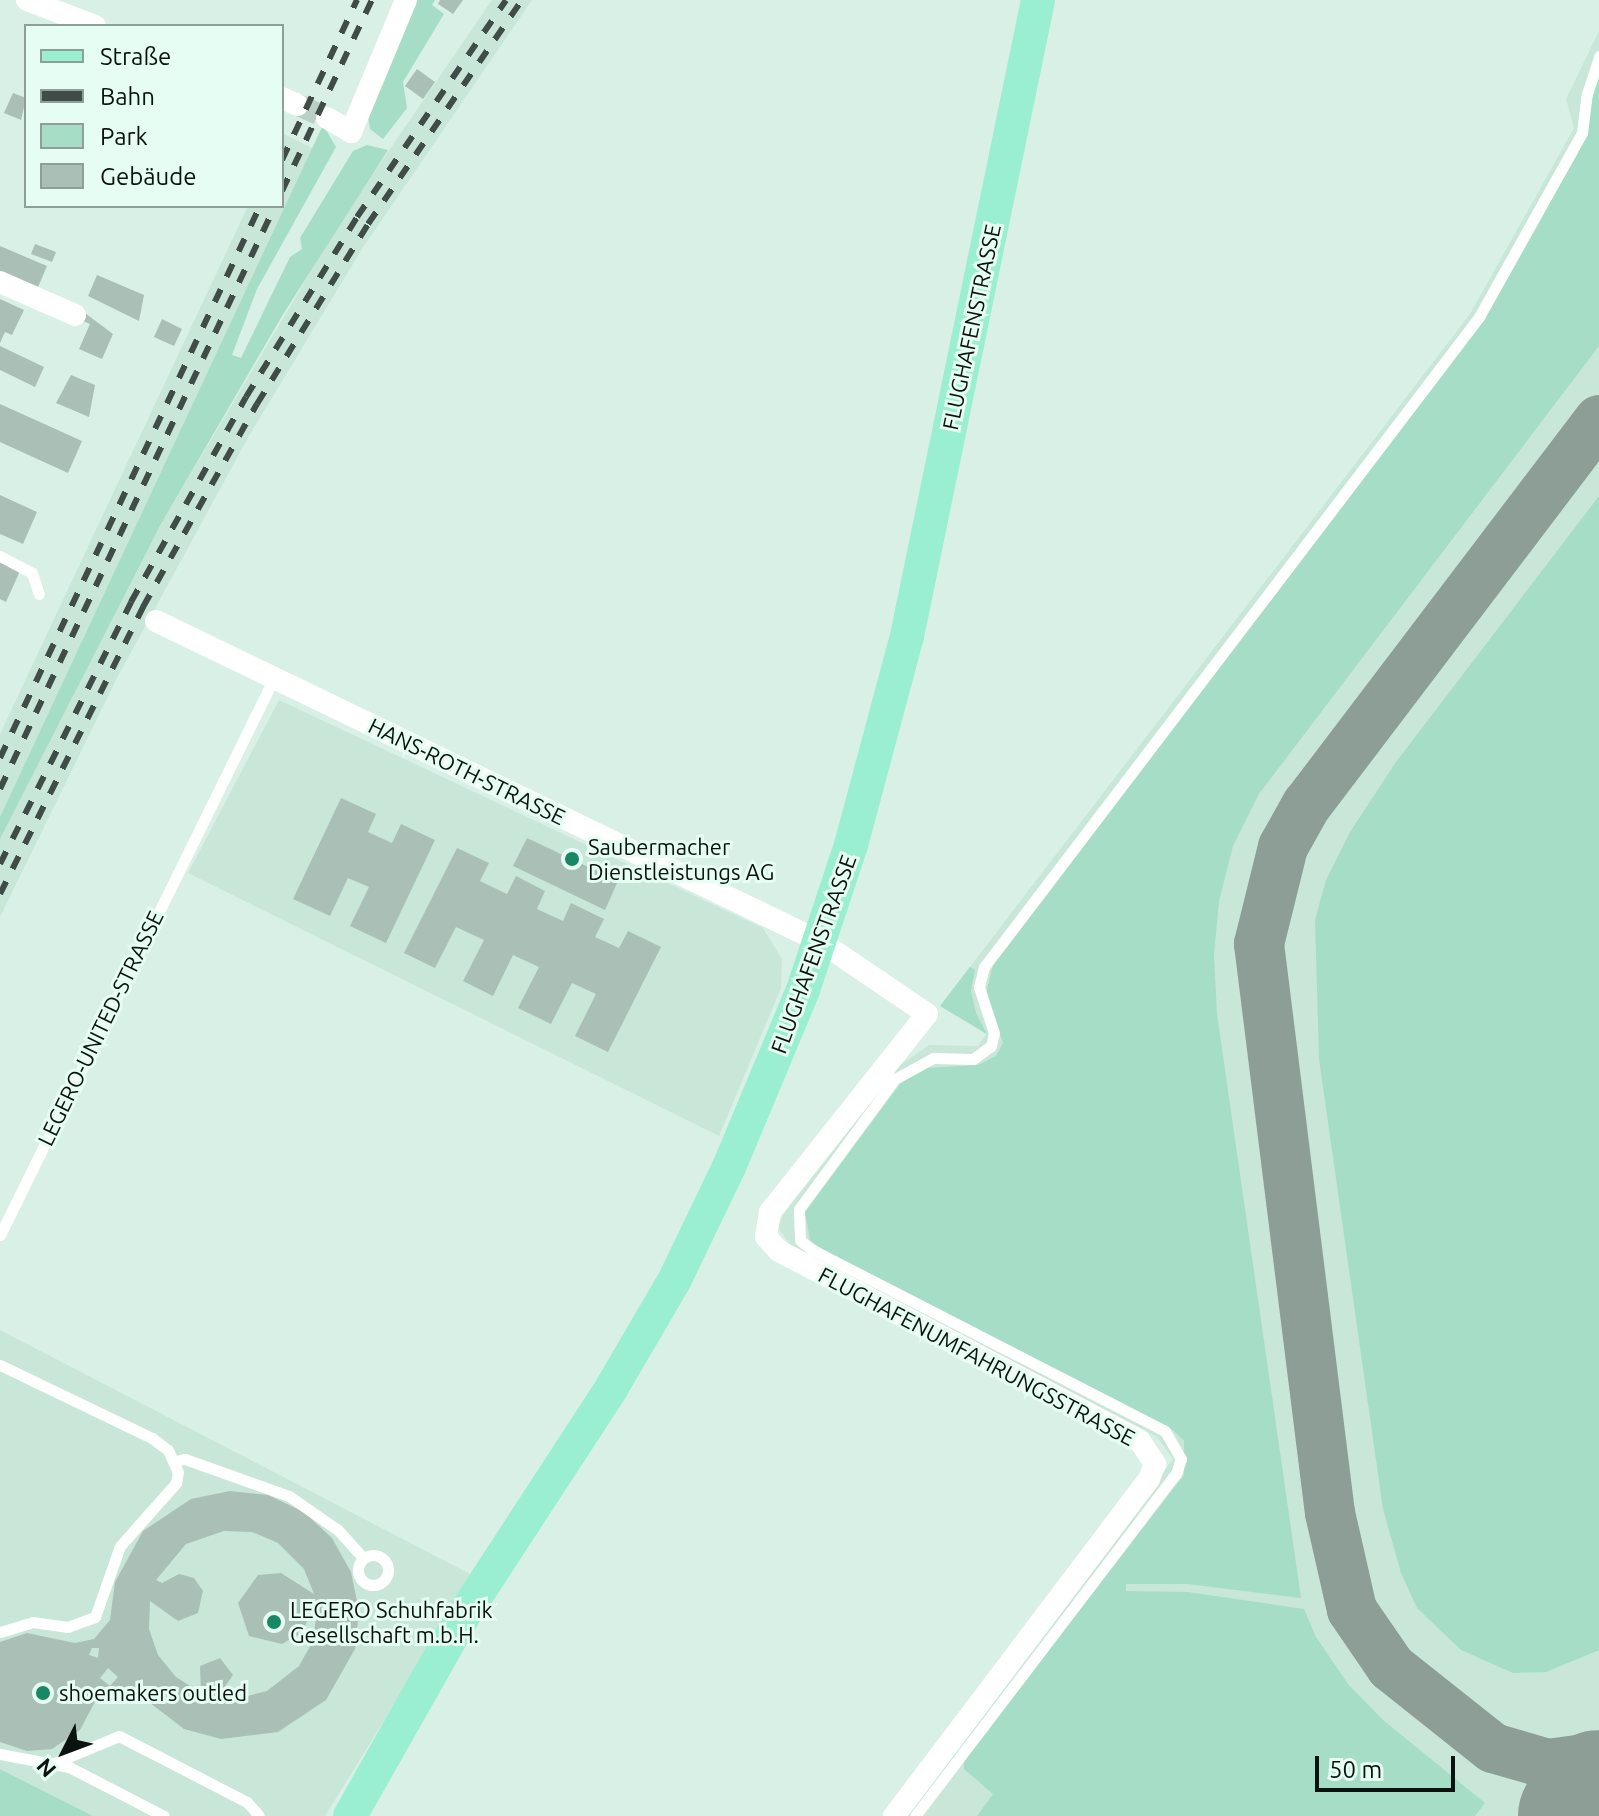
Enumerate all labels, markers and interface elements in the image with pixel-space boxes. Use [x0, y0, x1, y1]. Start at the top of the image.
legend [24, 24, 284, 208]
text: Straße [100, 43, 171, 70]
text: Bahn [100, 83, 155, 110]
text: Park [100, 123, 148, 150]
text: Gebäude [100, 163, 197, 190]
street label: FLUGHAFENSTRASSE [936, 222, 1006, 432]
street label: HANS-ROTH-STRASSE [364, 712, 570, 830]
place label: Saubermacher Dienstleistungs AG [588, 833, 774, 884]
marker: Saubermacher Dienstleistungs AG [563, 850, 581, 868]
street label: FLUGHAFENSTRASSE [765, 851, 861, 1057]
street label: LEGERO-UNITED-STRASSE [32, 906, 168, 1150]
street label: FLUGHAFENUMFAHRUNGSSTRASSE [814, 1261, 1140, 1451]
place label: LEGERO Schuhfabrik Gesellschaft m.b.H. [290, 1596, 493, 1648]
marker: LEGERO Schuhfabrik Gesellschaft m.b.H. [265, 1613, 283, 1631]
place label: shoemakers outled [59, 1680, 247, 1706]
marker: shoemakers outled [34, 1684, 52, 1702]
north arrow [24, 1712, 104, 1792]
scale bar [1319, 1740, 1459, 1790]
text: N [31, 1754, 61, 1783]
text: 50 m [1329, 1756, 1382, 1783]

